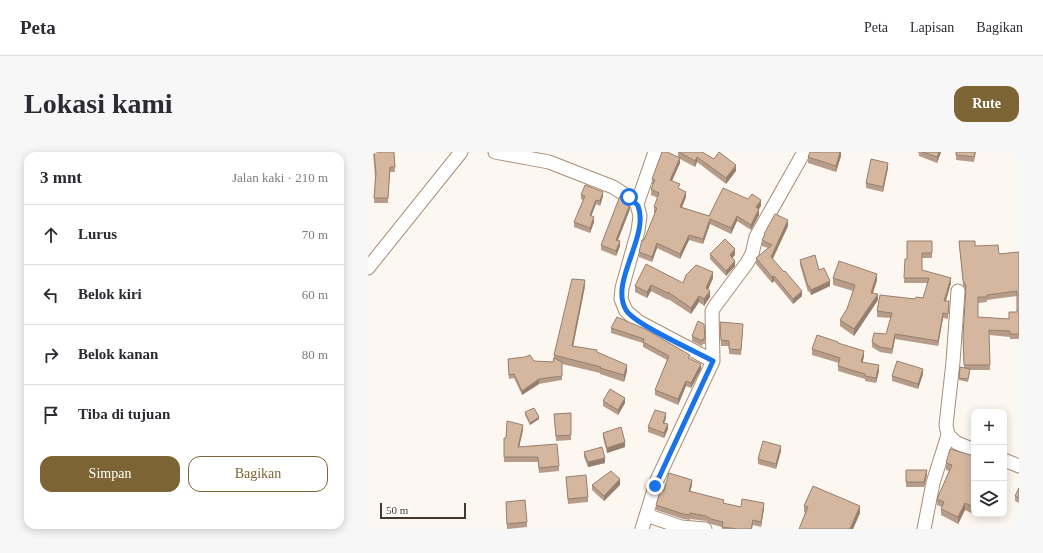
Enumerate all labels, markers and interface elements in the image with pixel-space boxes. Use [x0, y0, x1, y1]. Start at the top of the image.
text: Peta [20, 17, 56, 38]
text: Peta [864, 20, 888, 35]
text: Lapisan [910, 20, 954, 35]
text: Bagikan [976, 20, 1023, 35]
button: Rute [954, 86, 1019, 122]
text: Lokasi kami [24, 88, 173, 119]
text: 3 mnt [40, 168, 82, 187]
text: Jalan kaki · 210 m [232, 170, 328, 185]
route start [620, 188, 638, 206]
icon: ahead [40, 224, 62, 246]
text: Lurus [78, 226, 117, 242]
text: 70 m [302, 227, 328, 242]
icon: left [40, 284, 62, 306]
text: Belok kiri [78, 286, 142, 302]
text: 60 m [302, 287, 328, 302]
icon: right [40, 344, 62, 366]
text: Belok kanan [78, 346, 158, 362]
text: 80 m [302, 347, 328, 362]
icon: arrive [40, 404, 62, 426]
text: Tiba di tujuan [78, 406, 170, 422]
map controls [971, 409, 1007, 517]
button: + [971, 409, 1007, 445]
button: − [971, 445, 1007, 481]
button: Simpan [40, 456, 180, 492]
button: Bagikan [188, 456, 328, 492]
route end [646, 477, 664, 495]
button: layers [971, 481, 1007, 517]
scale bar [380, 501, 466, 520]
text: 50 m [386, 504, 408, 516]

